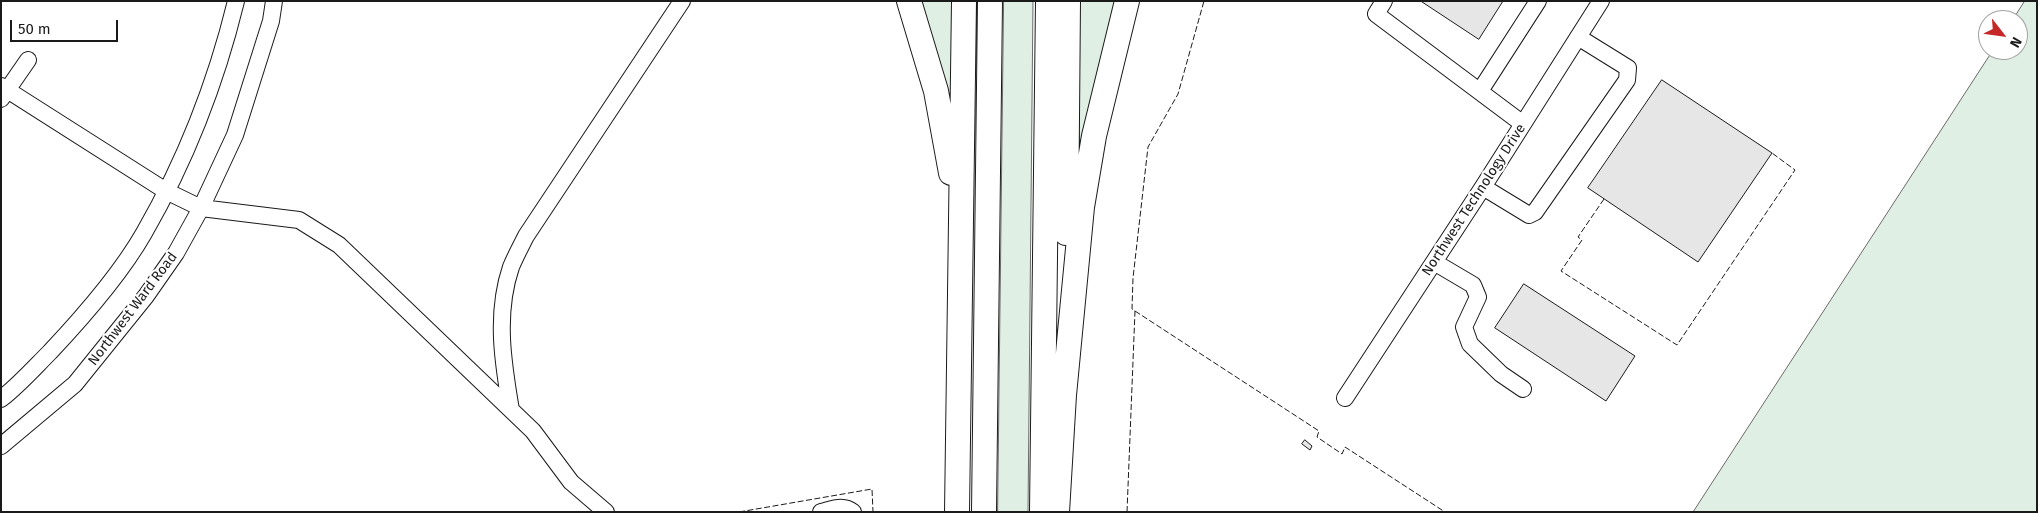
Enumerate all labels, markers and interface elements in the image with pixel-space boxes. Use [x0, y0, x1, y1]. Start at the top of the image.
scale bar [12, 10, 120, 42]
north arrow [1978, 10, 2028, 60]
text: 50 m [18, 20, 51, 38]
text: N [2006, 34, 2025, 51]
street label: Northwest Technology Drive [1419, 121, 1529, 279]
street label: Northwest Ward Road [85, 249, 181, 369]

